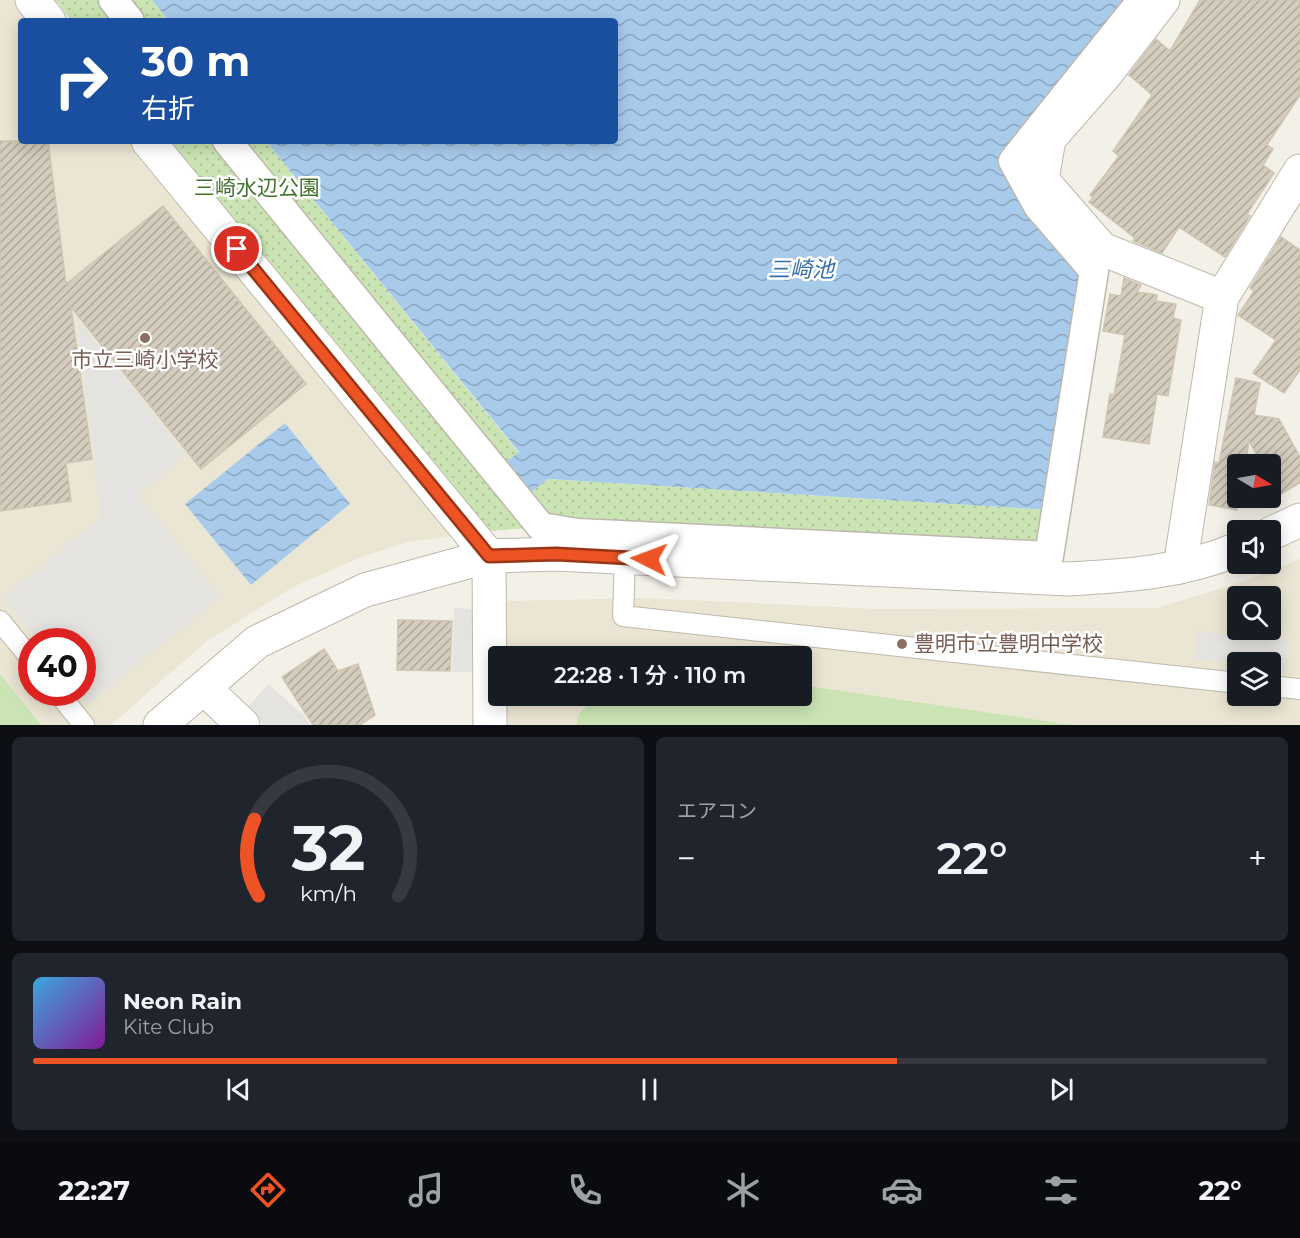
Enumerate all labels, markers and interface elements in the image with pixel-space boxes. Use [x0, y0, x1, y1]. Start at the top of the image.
text: 30 m [141, 35, 250, 87]
icon: right [42, 42, 120, 120]
text: 右折 [141, 92, 195, 125]
park label: 三崎水辺公園 [194, 175, 320, 200]
pin [211, 223, 262, 274]
icon: arrive [220, 232, 253, 265]
water label: 三崎池 [768, 256, 836, 283]
marker: 市立三崎小学校 [138, 331, 152, 345]
place label: 市立三崎小学校 [72, 347, 219, 372]
north arrow [1227, 454, 1281, 508]
map controls [1227, 454, 1281, 706]
button: sound [1227, 520, 1281, 574]
position arrow [617, 527, 681, 591]
button: search [1227, 586, 1281, 640]
speed limit sign: 40 [18, 628, 96, 706]
place label: 豊明市立豊明中学校 [914, 631, 1103, 656]
marker: 豊明市立豊明中学校 [895, 637, 909, 651]
button: layers [1227, 652, 1281, 706]
text: 22:28 · 1 分 · 110 m [554, 662, 746, 689]
text: エアコン [677, 799, 757, 823]
text: 32 [290, 810, 365, 886]
text: 22° [936, 830, 1008, 885]
text: − [677, 838, 696, 878]
text: + [1248, 838, 1267, 878]
text: km/h [299, 880, 357, 906]
text: Neon Rain [123, 988, 242, 1015]
text: Kite Club [123, 1015, 214, 1039]
icon: previous [222, 1073, 255, 1106]
icon: pause [633, 1073, 666, 1106]
icon: next [1045, 1073, 1078, 1106]
icon: directions [247, 1169, 289, 1211]
icon: music [405, 1169, 447, 1211]
icon: phone [564, 1169, 606, 1211]
icon: climate [722, 1169, 764, 1211]
icon: car [881, 1169, 923, 1211]
icon: filters [1040, 1169, 1082, 1211]
text: 22:27 [58, 1174, 130, 1207]
text: 22° [1198, 1174, 1242, 1207]

